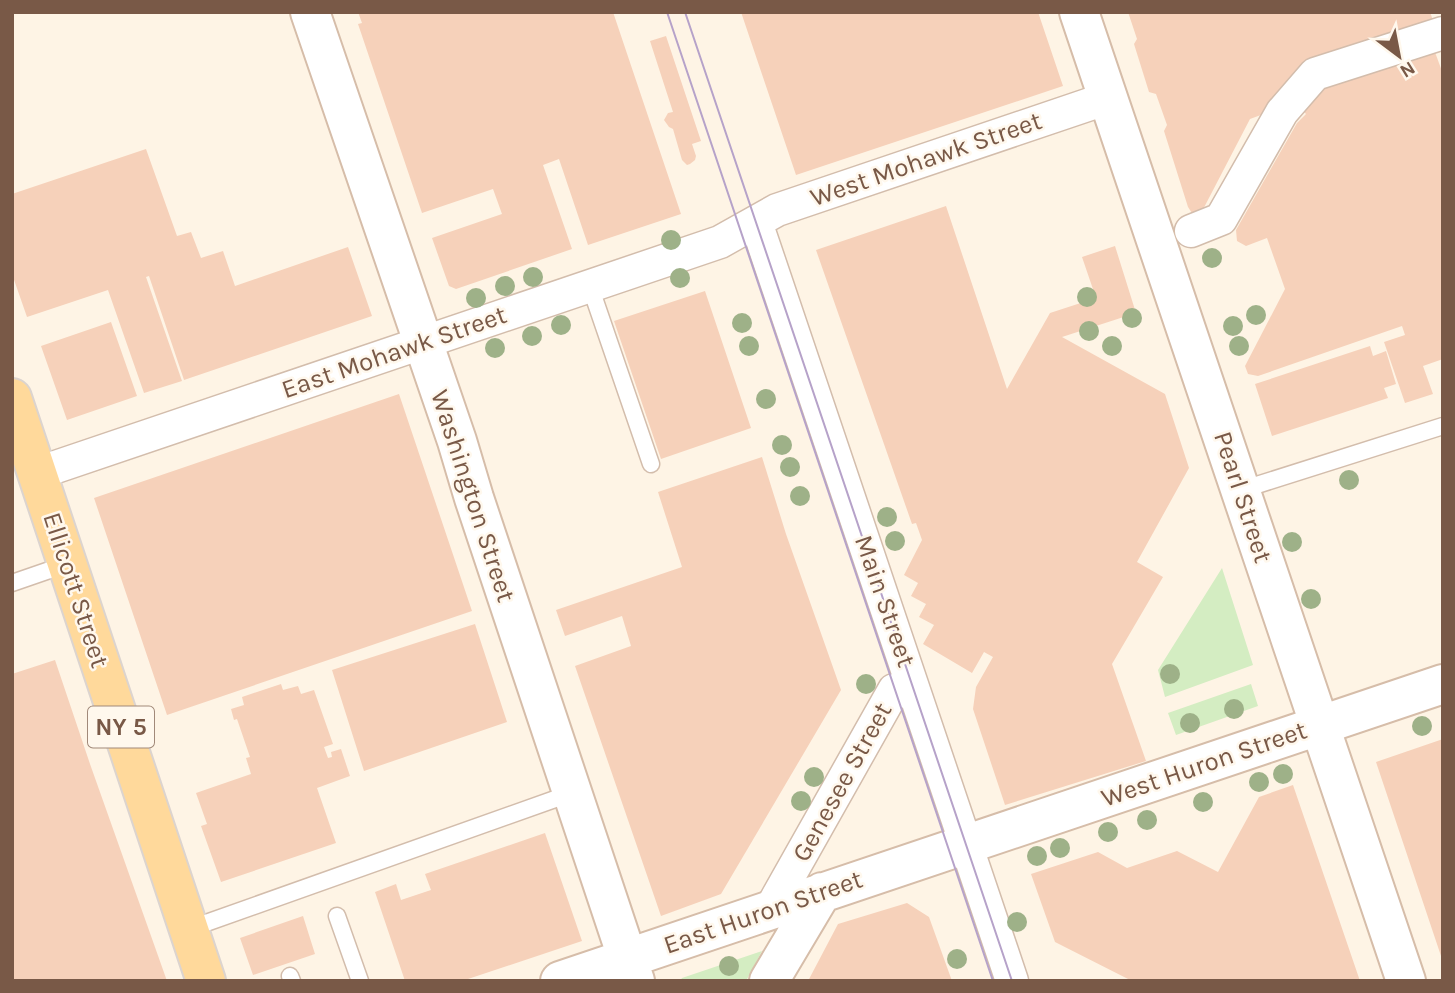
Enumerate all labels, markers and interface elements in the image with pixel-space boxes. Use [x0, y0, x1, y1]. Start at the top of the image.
north arrow [1364, 21, 1434, 91]
text: N [1396, 57, 1419, 83]
street label: West Mohawk Street [806, 105, 1046, 213]
street label: East Mohawk Street [277, 299, 511, 405]
street label: Washington Street [424, 386, 522, 606]
street label: Pearl Street [1207, 427, 1279, 567]
street label: Ellicott Street [36, 508, 116, 672]
street label: Main Street [848, 531, 922, 671]
street label: Genesee Street [786, 697, 899, 867]
road number: NY 5 [88, 706, 154, 748]
street label: West Huron Street [1097, 714, 1311, 814]
street label: East Huron Street [659, 863, 867, 961]

